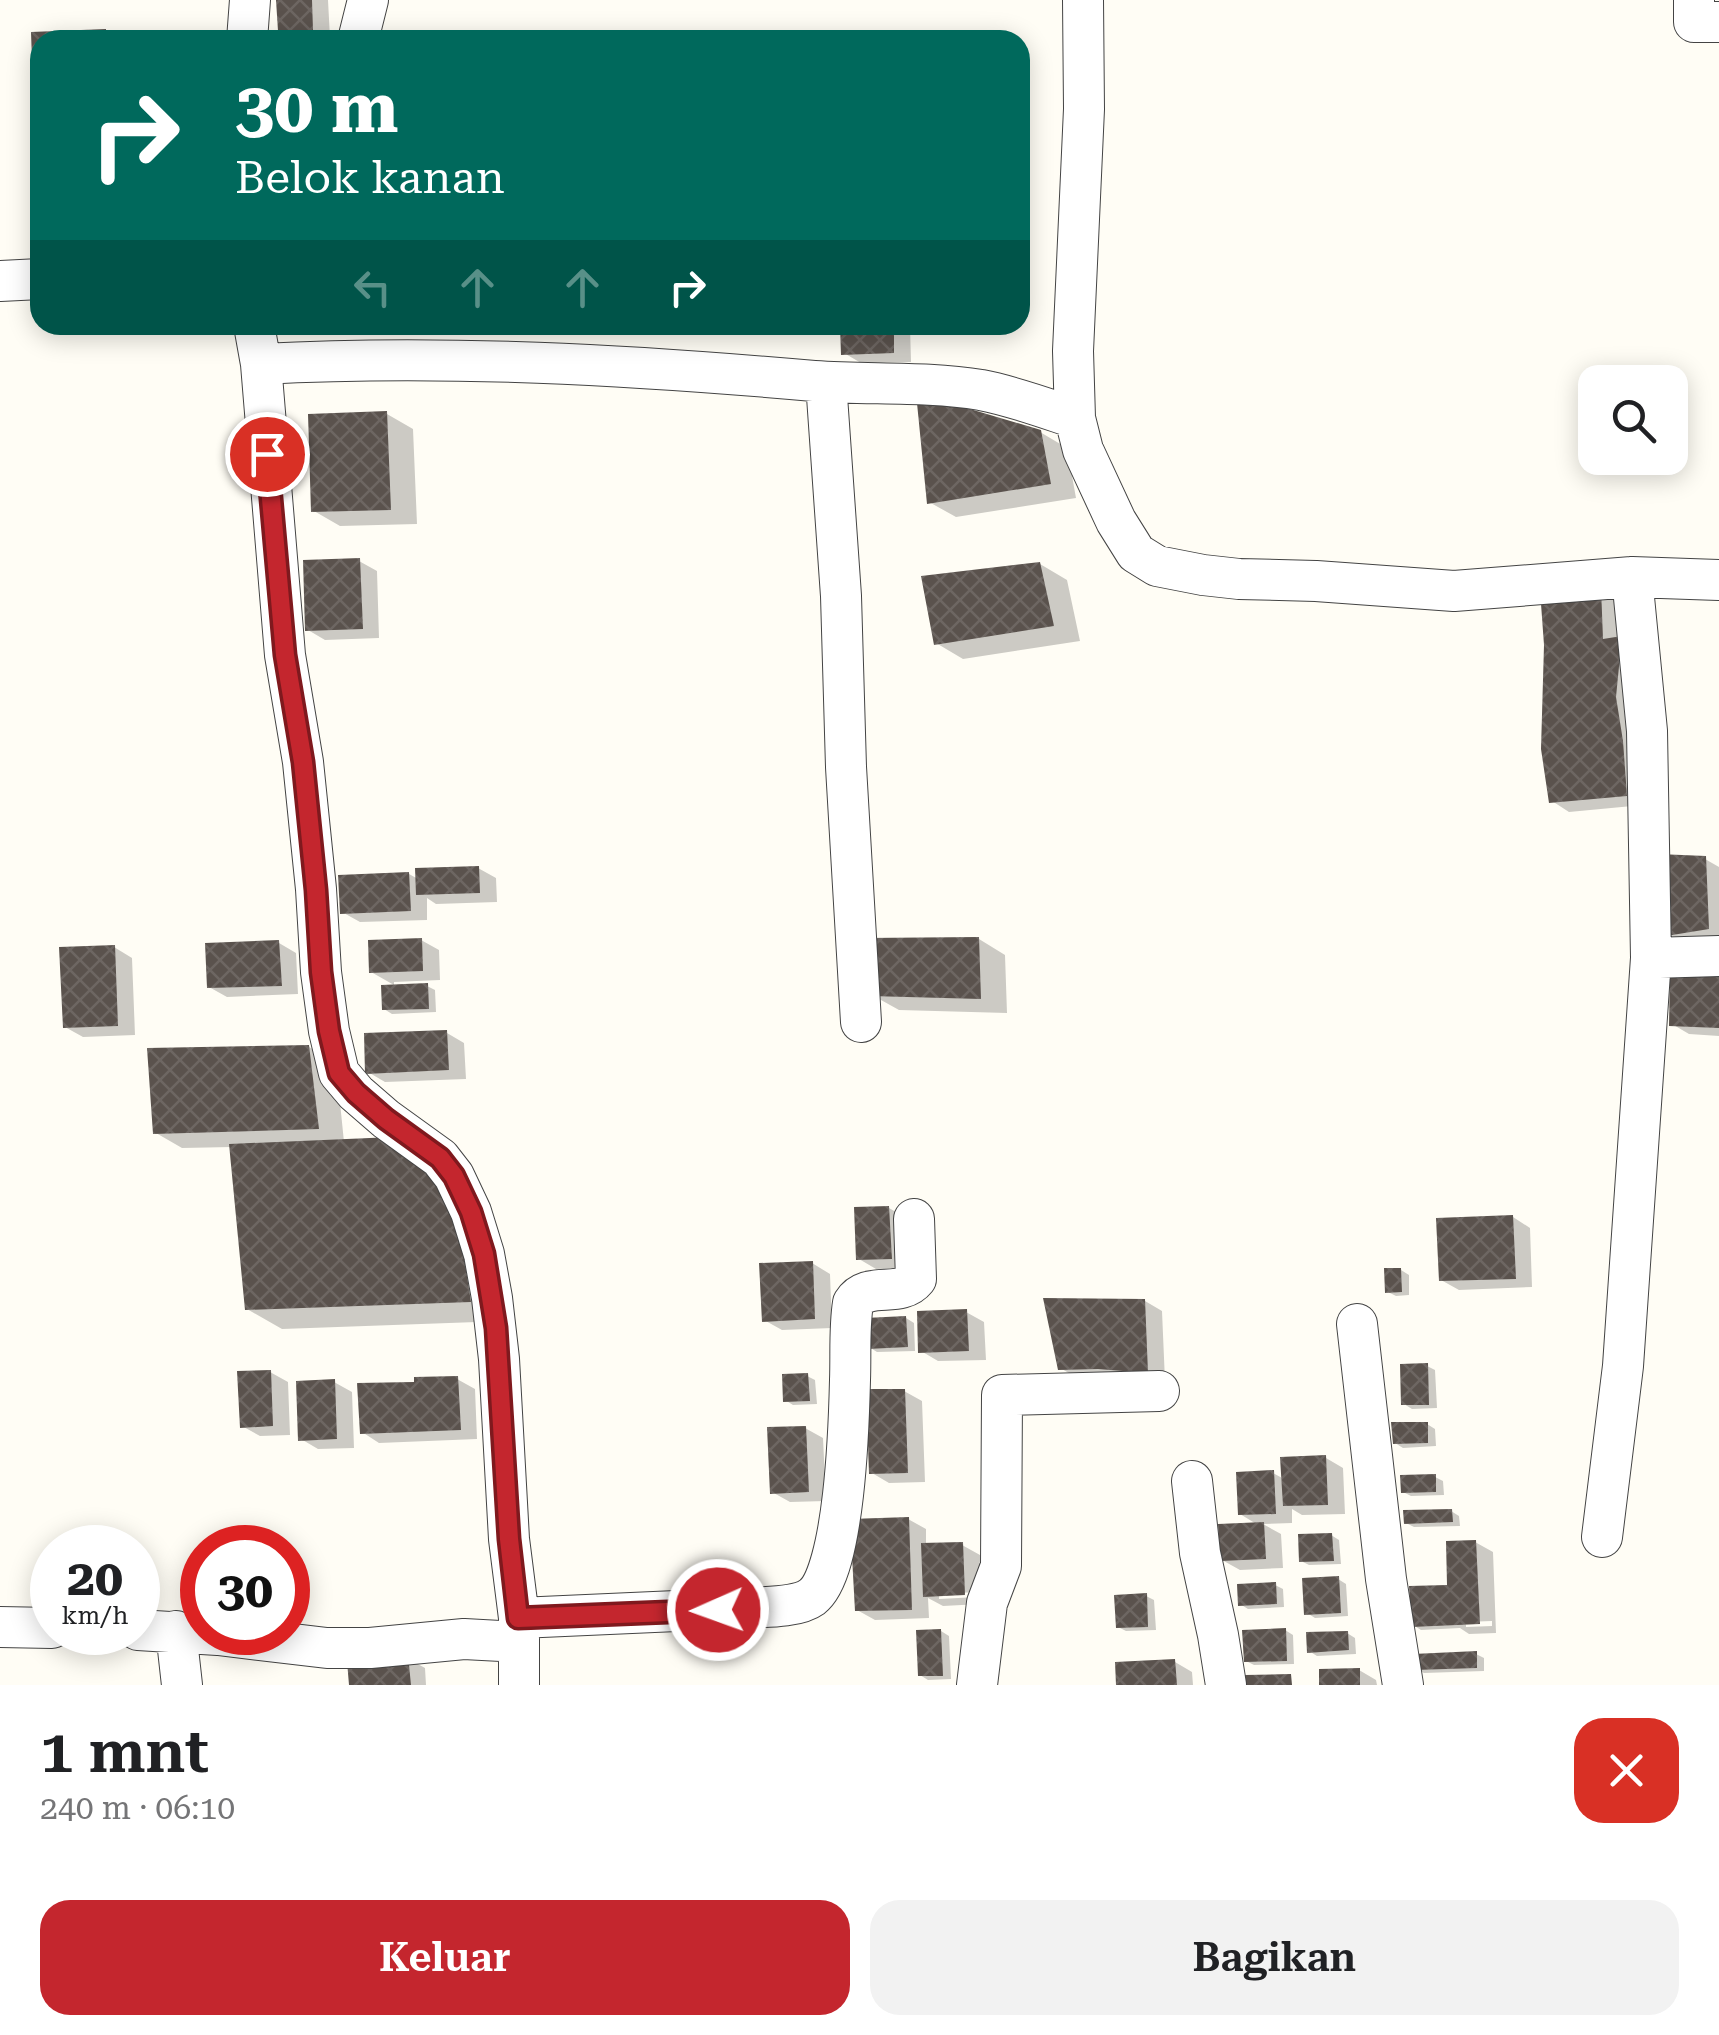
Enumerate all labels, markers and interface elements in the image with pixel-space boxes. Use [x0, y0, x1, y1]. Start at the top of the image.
text: 30 m [235, 67, 399, 149]
icon: right [70, 70, 200, 200]
text: Belok kanan [235, 151, 505, 204]
icon: left [345, 260, 400, 315]
icon: ahead [450, 260, 505, 315]
icon: ahead [555, 260, 610, 315]
icon: right [660, 260, 715, 315]
map controls [1578, 365, 1688, 475]
button: search [1578, 365, 1688, 475]
pin [225, 412, 310, 497]
icon: arrive [240, 427, 295, 482]
speed limit sign: 30 [180, 1525, 310, 1655]
text: 20 [67, 1549, 123, 1607]
position arrow [666, 1558, 770, 1662]
text: km/h [62, 1601, 128, 1630]
text: 1 mnt [40, 1716, 209, 1787]
button: close [1574, 1718, 1679, 1823]
text: 240 m · 06:10 [40, 1789, 235, 1827]
button: Keluar [40, 1900, 850, 2015]
button: Bagikan [870, 1900, 1679, 2015]

